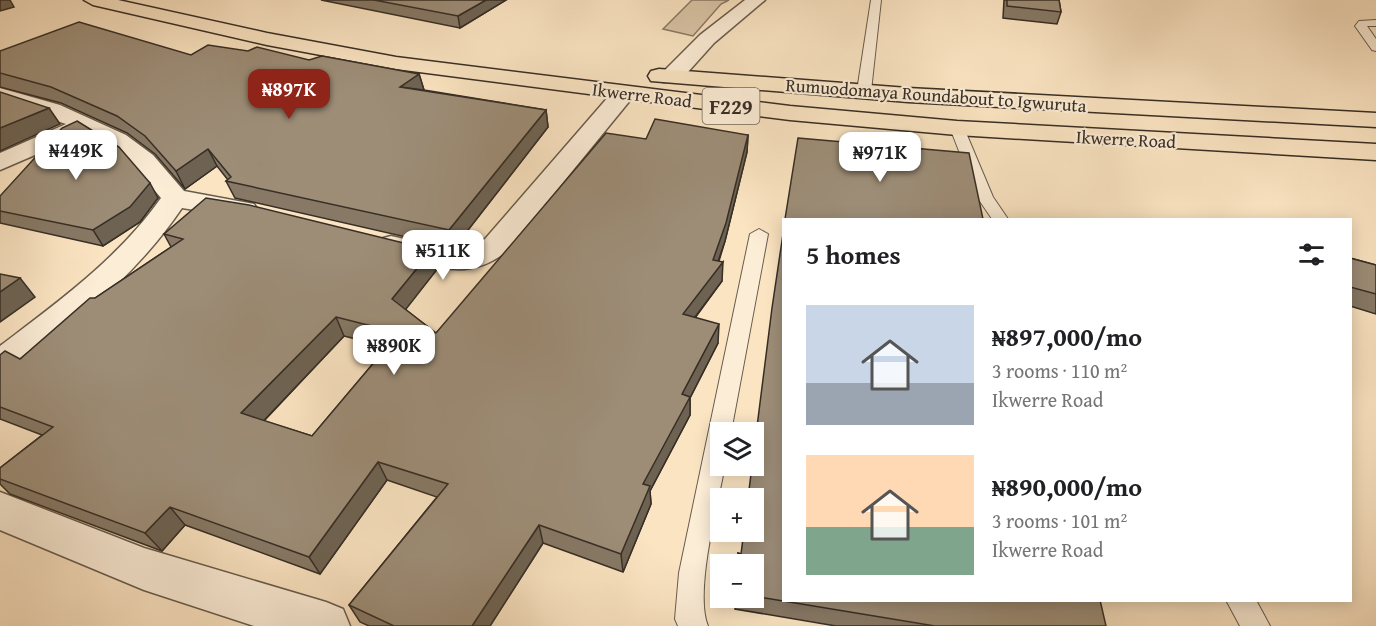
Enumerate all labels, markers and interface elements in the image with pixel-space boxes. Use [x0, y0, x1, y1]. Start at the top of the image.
pin: ₦897K [247, 69, 331, 120]
street label: Rumuodomaya Roundabout to Igwuruta [785, 71, 1088, 119]
text: ₦897K [262, 74, 316, 103]
street label: Ikwerre Road [591, 75, 694, 115]
road number: F229 [702, 88, 760, 124]
street label: Ikwerre Road [1075, 123, 1177, 155]
pin: ₦449K [34, 130, 118, 181]
pin: ₦971K [838, 132, 922, 183]
text: ₦449K [49, 135, 103, 164]
text: ₦971K [853, 137, 907, 166]
pin: ₦511K [401, 230, 485, 281]
text: ₦511K [416, 235, 470, 264]
text: 5 homes [806, 235, 901, 274]
icon: filters [1295, 238, 1328, 271]
text: ₦897,000/mo [992, 317, 1142, 356]
pin: ₦890K [352, 325, 436, 376]
icon: home [854, 329, 926, 401]
text: ₦890K [367, 330, 421, 359]
text: 3 rooms · 110 m² [992, 356, 1127, 385]
text: Ikwerre Road [992, 385, 1103, 414]
map controls [710, 422, 764, 608]
button: layers [710, 422, 764, 476]
text: ₦890,000/mo [992, 467, 1142, 506]
icon: home [854, 479, 926, 551]
button: + [710, 488, 764, 542]
text: 3 rooms · 101 m² [992, 506, 1127, 535]
text: Ikwerre Road [992, 535, 1103, 564]
button: − [710, 554, 764, 608]

